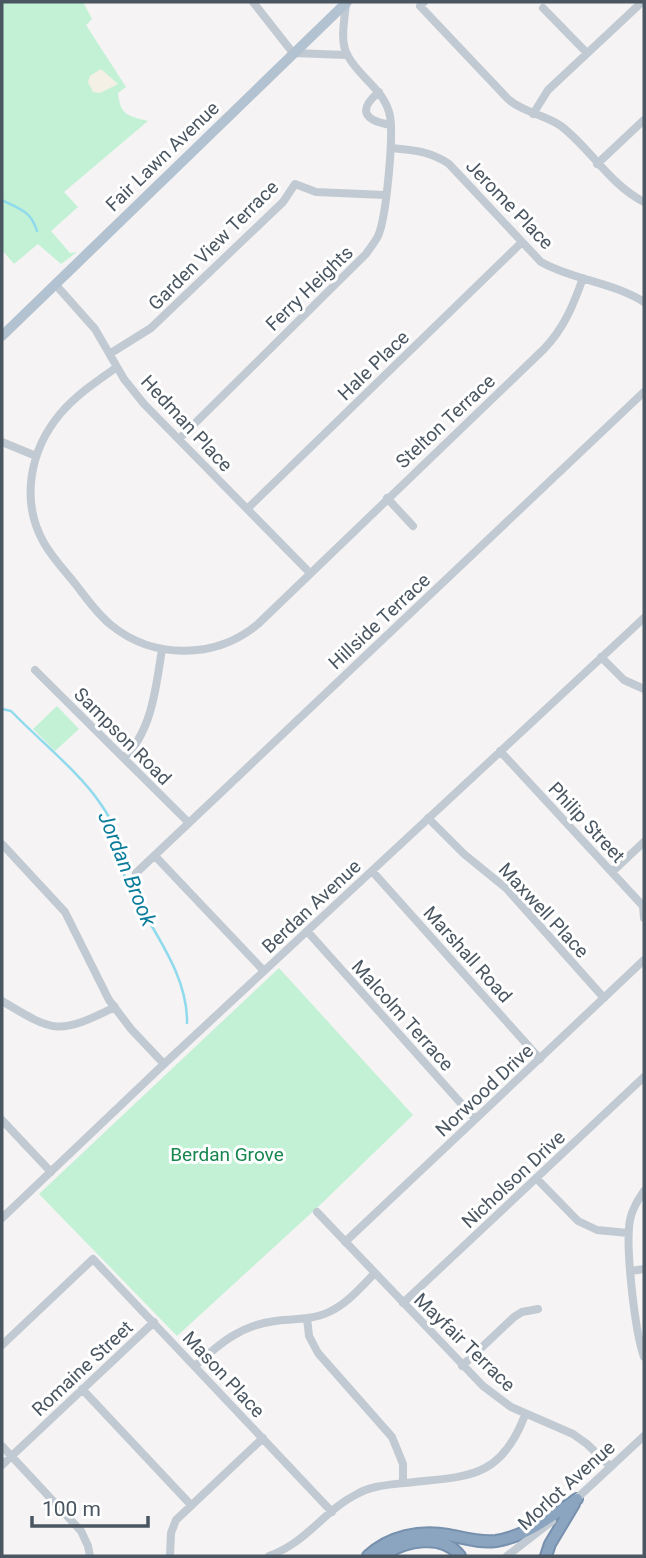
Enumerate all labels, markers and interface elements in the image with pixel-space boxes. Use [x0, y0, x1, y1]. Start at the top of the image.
street label: Fair Lawn Avenue [101, 97, 224, 216]
street label: Jerome Place [461, 155, 558, 254]
street label: Garden View Terrace [144, 176, 283, 315]
street label: Ferry Heights [261, 241, 358, 336]
street label: Hale Place [333, 326, 414, 405]
street label: Hedman Place [136, 370, 237, 476]
street label: Stelton Terrace [391, 370, 500, 473]
street label: Hillside Terrace [324, 569, 435, 674]
street label: Sampson Road [69, 683, 176, 790]
street label: Philip Street [544, 777, 630, 867]
water label: Jordan Brook [93, 808, 161, 930]
street label: Berdan Avenue [257, 855, 365, 958]
street label: Maxwell Place [494, 858, 594, 963]
street label: Marshall Road [418, 901, 517, 1007]
street label: Malcolm Terrace [347, 955, 458, 1076]
street label: Norwood Drive [431, 1039, 538, 1141]
street label: Nicholson Drive [457, 1126, 570, 1233]
park label: Berdan Grove [170, 1143, 284, 1166]
street label: Mayfair Terrace [409, 1288, 520, 1396]
street label: Romaine Street [27, 1316, 138, 1421]
street label: Mason Place [178, 1326, 269, 1422]
street label: Morlot Avenue [513, 1436, 620, 1535]
scale bar [32, 1484, 147, 1528]
text: 100 m [42, 1497, 101, 1521]

